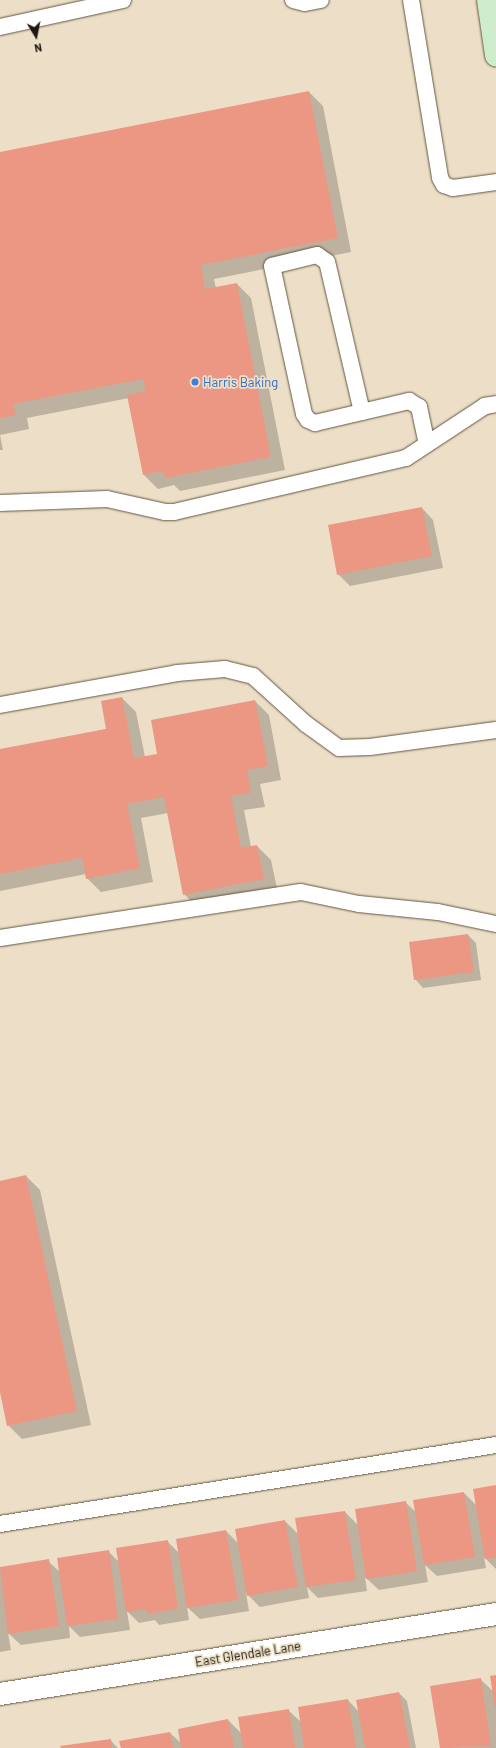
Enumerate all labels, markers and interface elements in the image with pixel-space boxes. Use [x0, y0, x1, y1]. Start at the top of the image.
north arrow [16, 16, 56, 56]
text: N [33, 41, 43, 55]
place label: Harris Baking [203, 374, 278, 390]
marker: Harris Baking [190, 377, 200, 387]
street label: East Glendale Lane [194, 1638, 302, 1670]

